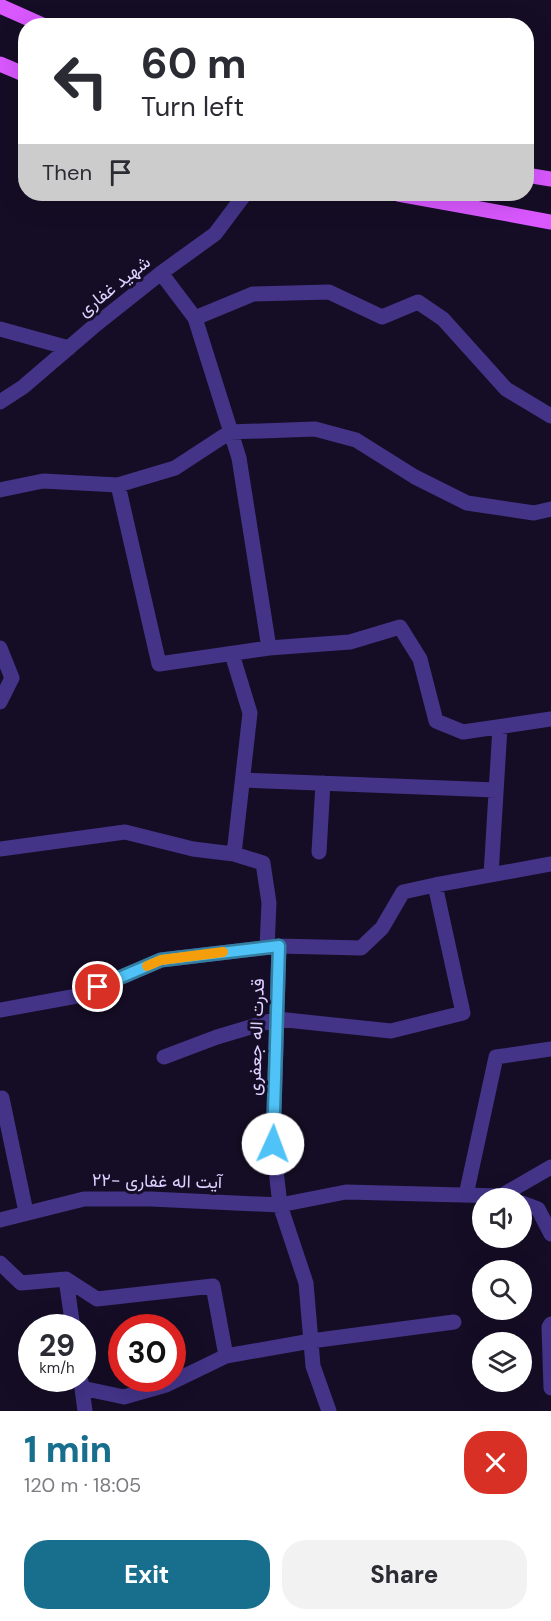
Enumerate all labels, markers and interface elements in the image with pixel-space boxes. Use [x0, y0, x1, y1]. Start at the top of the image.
text: 60 m [141, 36, 247, 91]
icon: left [42, 42, 120, 120]
text: Turn left [141, 89, 244, 124]
icon: arrive [104, 156, 137, 189]
text: Then [42, 158, 92, 187]
street label: شهید غفاری [73, 250, 155, 322]
pin [72, 961, 123, 1012]
icon: arrive [81, 970, 114, 1003]
street label: قدرت اله جعفری [242, 978, 270, 1096]
position arrow [241, 1112, 305, 1176]
street label: ۲۲- آیت اله غفاری [92, 1168, 224, 1194]
map controls [472, 1188, 532, 1392]
button: sound [472, 1188, 532, 1248]
button: search [472, 1260, 532, 1320]
speed limit sign: 30 [108, 1314, 186, 1392]
text: 29 [39, 1326, 75, 1365]
button: layers [472, 1332, 532, 1392]
text: km/h [39, 1358, 75, 1378]
text: 1 min [24, 1426, 112, 1473]
button: close [464, 1431, 527, 1494]
text: 120 m · 18:05 [24, 1472, 141, 1498]
button: Exit [24, 1540, 270, 1609]
button: Share [282, 1540, 527, 1609]

